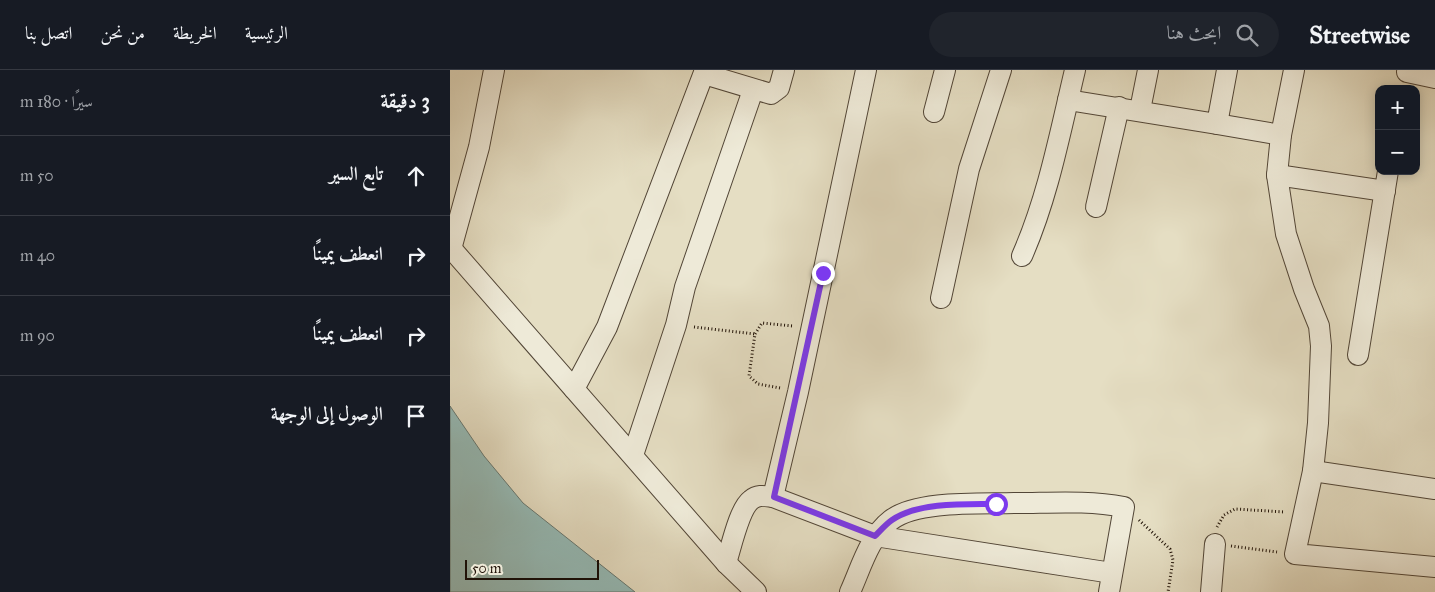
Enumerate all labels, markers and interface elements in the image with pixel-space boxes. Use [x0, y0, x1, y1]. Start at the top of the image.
search box [929, 12, 1279, 57]
text: Streetwise [1309, 20, 1410, 50]
text: ابحث هنا [1167, 21, 1221, 44]
icon: search [1233, 21, 1261, 49]
text: اتصل بنا [25, 22, 72, 44]
text: من نحن [100, 22, 145, 44]
text: الخريطة [173, 22, 217, 44]
text: الرئيسية [245, 22, 288, 44]
map controls [1375, 85, 1420, 175]
button: + [1375, 85, 1420, 130]
text: 3 دقيقة [380, 88, 430, 114]
text: سيرًا · 180 m [20, 92, 93, 111]
button: − [1375, 130, 1420, 175]
text: تابع السير [329, 162, 383, 185]
icon: ahead [402, 162, 430, 190]
text: 50 m [20, 166, 54, 185]
text: انعطف يمينًا [313, 242, 383, 265]
icon: right [402, 242, 430, 270]
text: 40 m [20, 246, 55, 265]
route end [812, 262, 835, 285]
text: انعطف يمينًا [313, 322, 383, 345]
icon: right [402, 322, 430, 350]
text: 90 m [20, 326, 55, 345]
text: الوصول إلى الوجهة [271, 402, 383, 425]
icon: arrive [402, 402, 430, 430]
route start [985, 493, 1008, 516]
scale bar [465, 557, 599, 580]
text: 50 m [472, 560, 501, 577]

